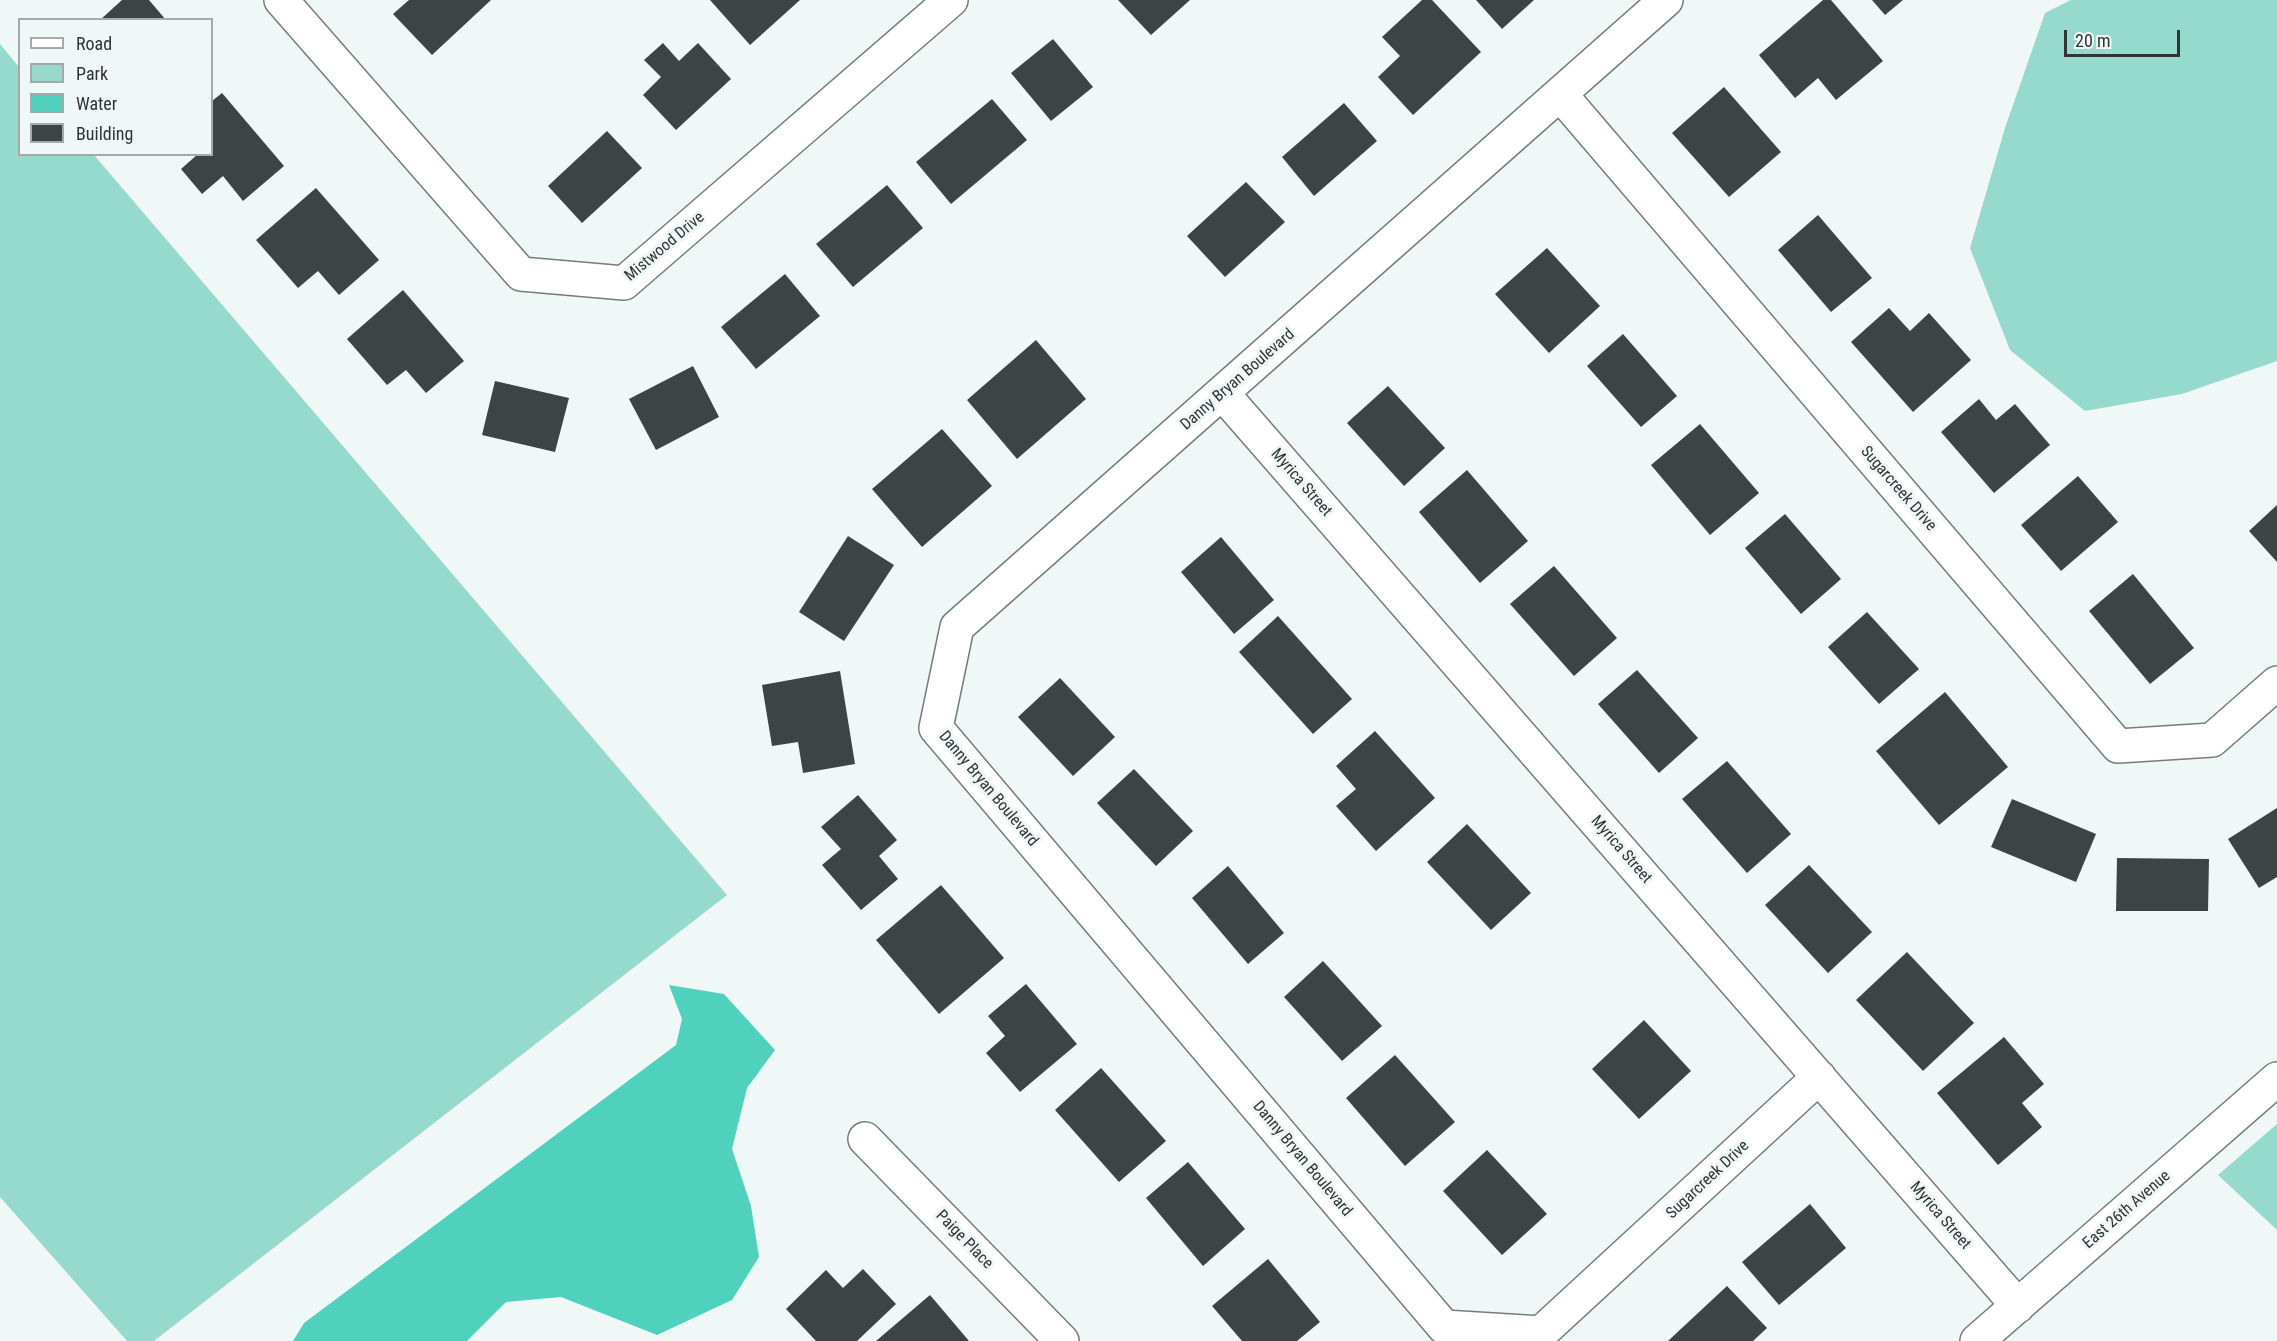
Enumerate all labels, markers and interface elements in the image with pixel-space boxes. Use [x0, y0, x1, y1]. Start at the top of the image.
legend [18, 18, 213, 156]
scale bar [2067, 18, 2182, 56]
text: 20 m [2075, 30, 2110, 51]
text: Road [76, 33, 112, 54]
text: Park [76, 63, 108, 84]
text: Water [76, 93, 117, 114]
text: Building [76, 123, 133, 144]
street label: Mistwood Drive [621, 208, 709, 286]
street label: Danny Bryan Boulevard [1177, 325, 1299, 435]
street label: Sugarcreek Drive [1856, 443, 1940, 535]
street label: Myrica Street [1266, 445, 1336, 521]
street label: Danny Bryan Boulevard [934, 727, 1042, 851]
street label: Myrica Street [1586, 812, 1656, 888]
street label: Danny Bryan Boulevard [1248, 1097, 1356, 1221]
street label: Sugarcreek Drive [1663, 1137, 1753, 1223]
street label: East 26th Avenue [2079, 1167, 2175, 1253]
street label: Myrica Street [1905, 1178, 1975, 1254]
street label: Paige Place [931, 1207, 997, 1273]

